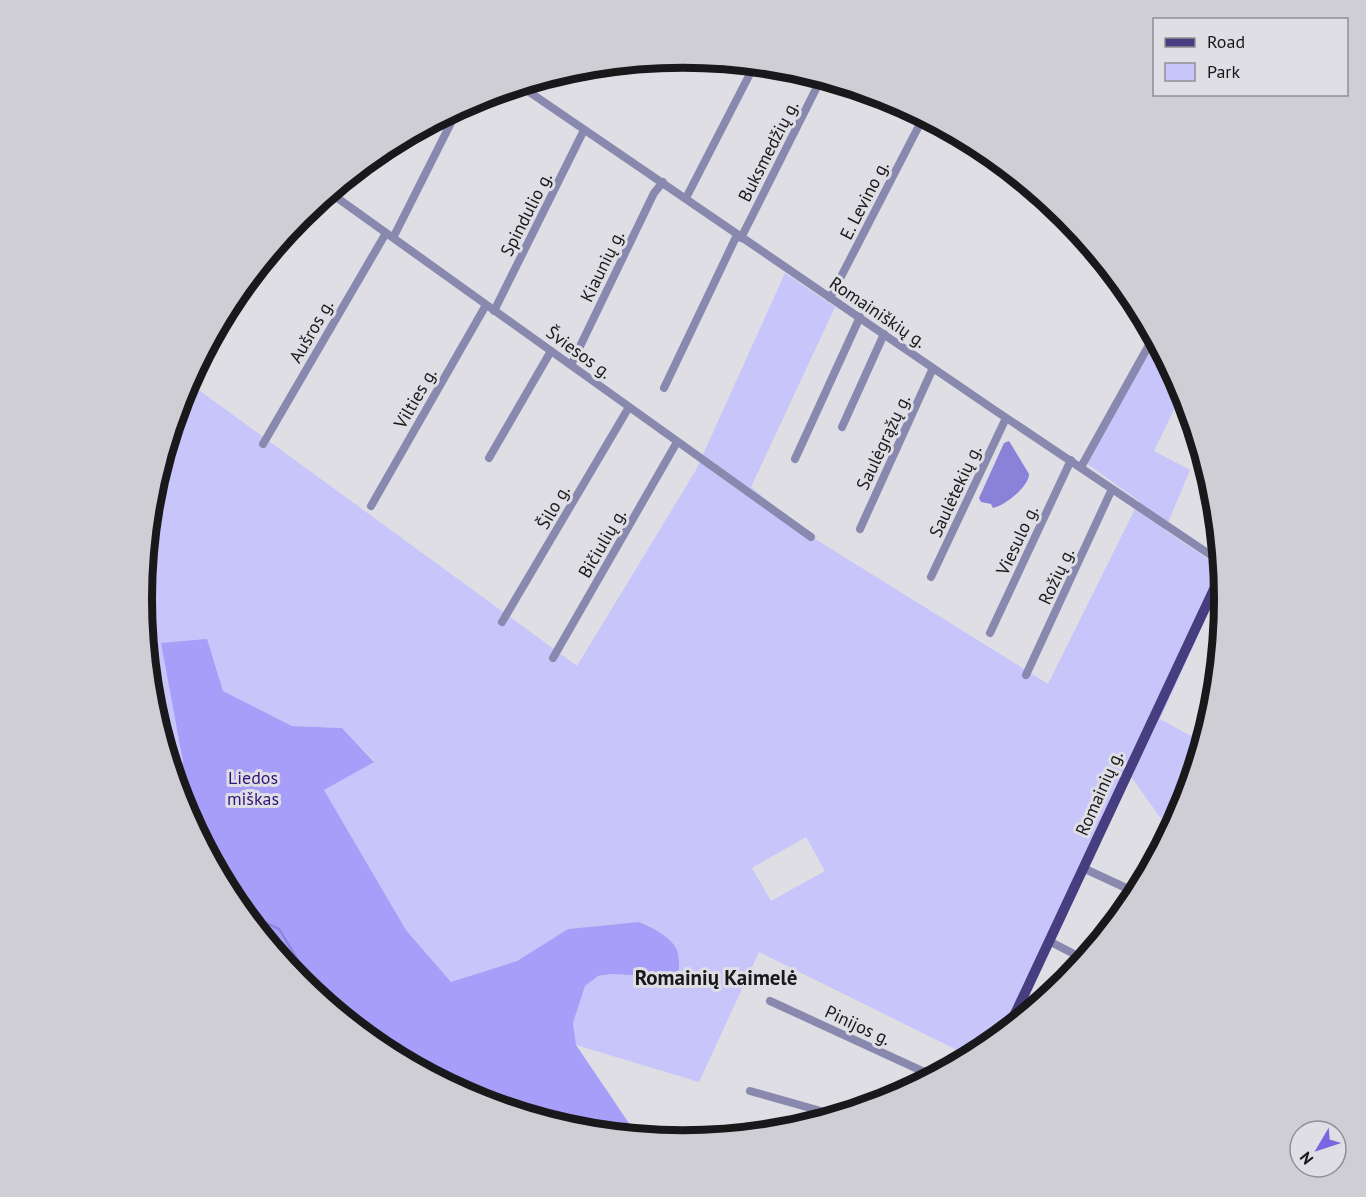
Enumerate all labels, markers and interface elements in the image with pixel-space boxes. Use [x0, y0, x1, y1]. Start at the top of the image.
legend [1153, 18, 1348, 96]
text: Road [1207, 30, 1245, 53]
text: Park [1207, 60, 1240, 83]
street label: Buksmedžių g. [733, 96, 803, 206]
street label: E. Levino g. [834, 157, 894, 243]
street label: Spindulio g. [495, 168, 557, 260]
street label: Kiaunių g. [575, 226, 629, 306]
street label: Romainiškių g. [825, 271, 931, 353]
street label: Aušros g. [284, 295, 338, 367]
street label: Šviesos g. [542, 321, 616, 383]
street label: Vilties g. [388, 364, 442, 433]
street label: Saulėgrąžų g. [851, 390, 915, 494]
street label: Saulėtekių g. [924, 441, 986, 541]
street label: Šilo g. [531, 481, 575, 533]
street label: Viesulo g. [990, 501, 1043, 580]
street label: Bičiulių g. [573, 504, 631, 582]
street label: Rožių g. [1033, 544, 1079, 608]
street label: Romainių g. [1070, 747, 1128, 839]
park label: Liedos miškas [227, 766, 279, 810]
district label: Romainių Kaimelė [635, 964, 797, 991]
street label: Pinijos g. [821, 1000, 895, 1050]
north arrow [1288, 1119, 1348, 1179]
text: N [1295, 1148, 1317, 1169]

